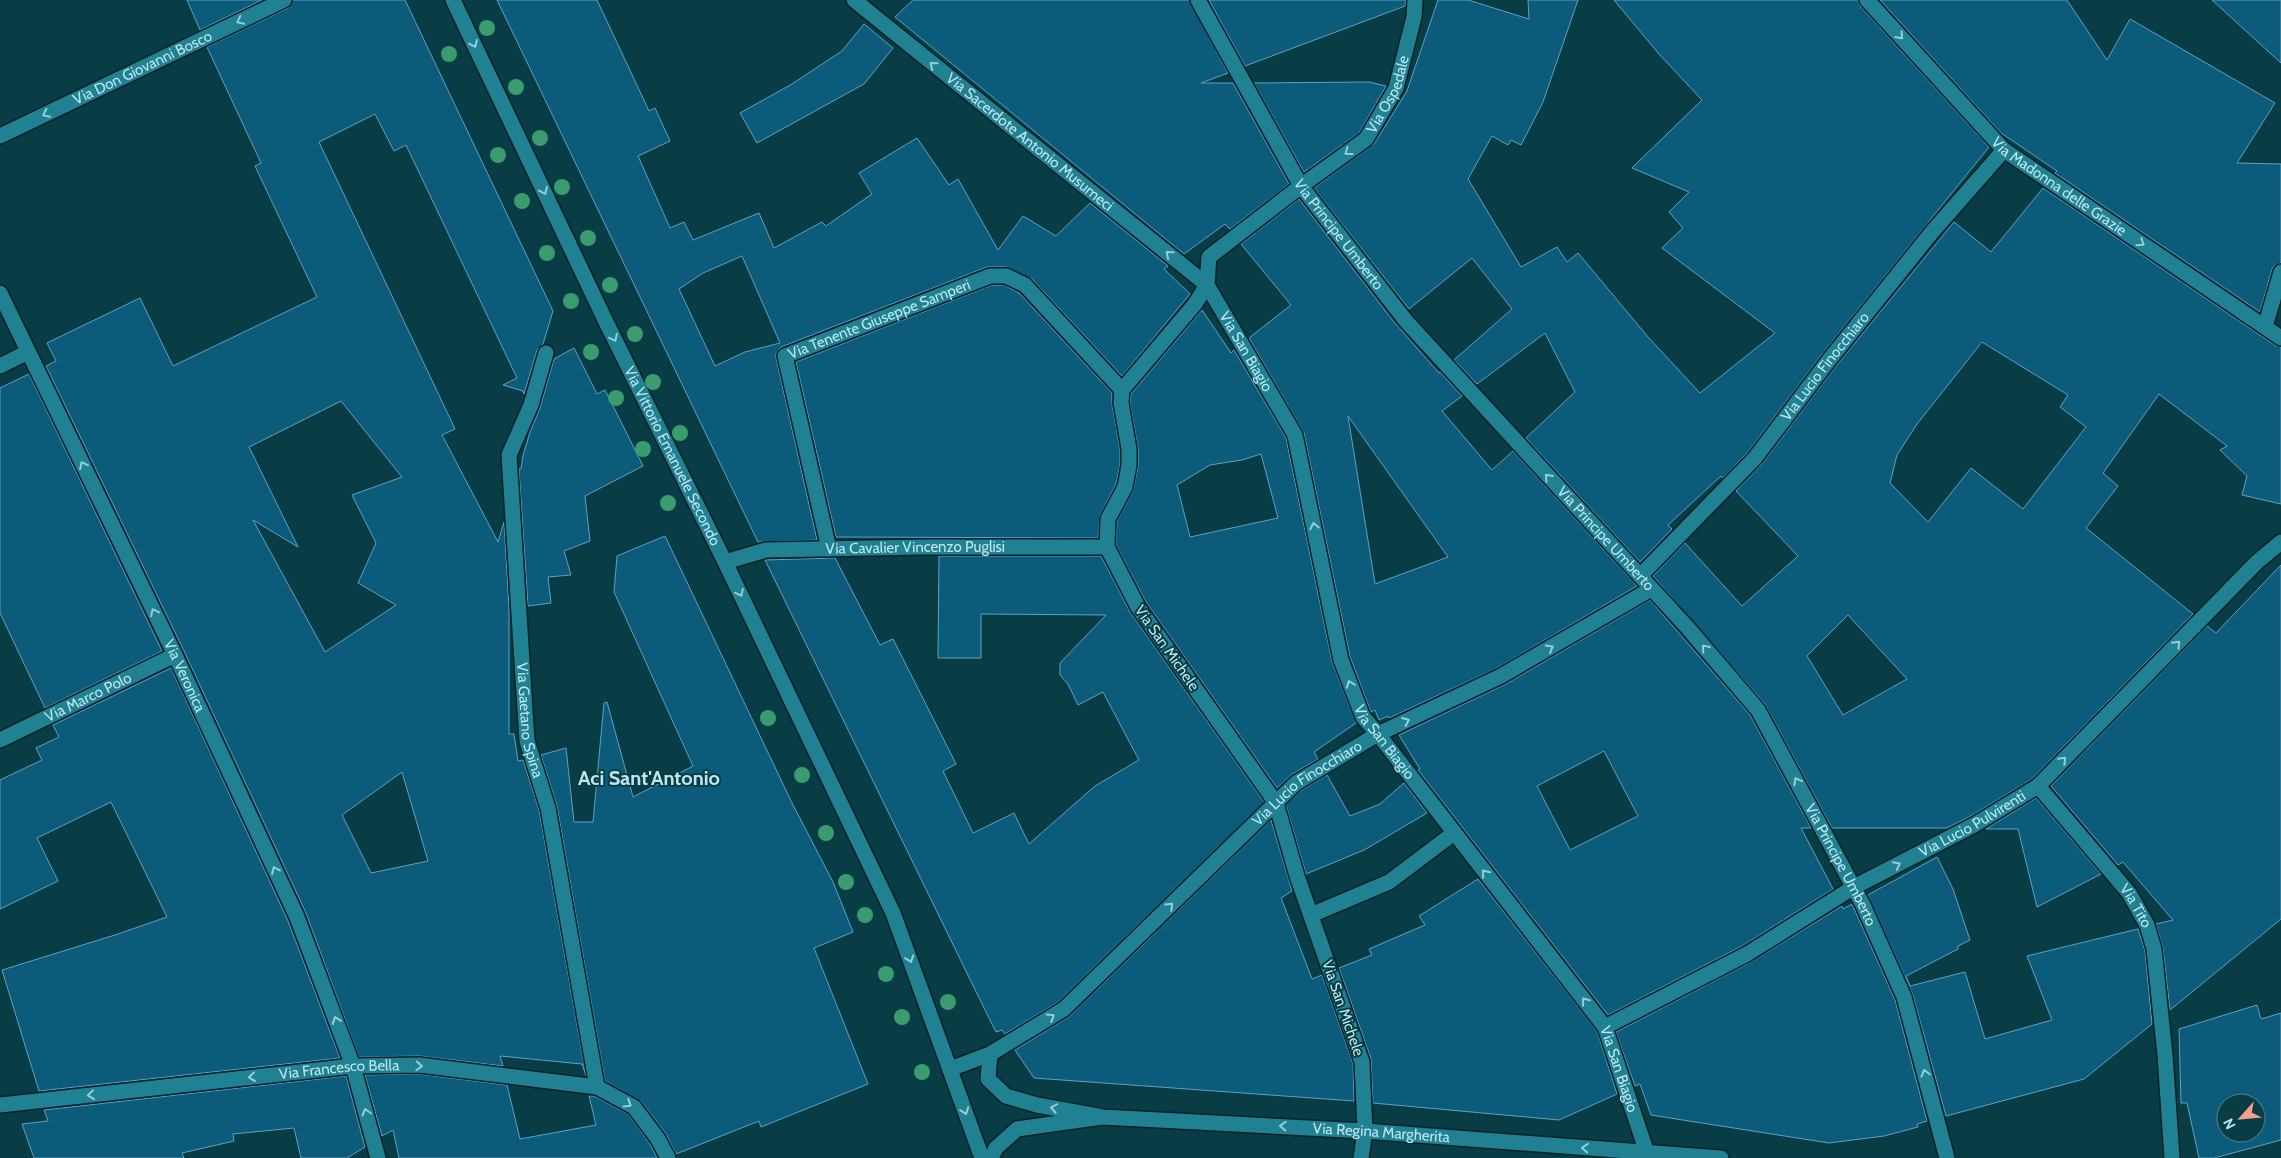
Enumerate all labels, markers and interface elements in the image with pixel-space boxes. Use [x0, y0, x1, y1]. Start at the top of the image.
one-way arrow [236, 15, 245, 25]
street label: Via Don Giovanni Bosco [70, 27, 215, 109]
one-way arrow [1894, 30, 1903, 39]
one-way arrow [468, 39, 479, 48]
street label: Via Ospedale [1362, 53, 1413, 136]
one-way arrow [930, 62, 939, 70]
street label: Via Sacerdote Antonio Musumeci [943, 69, 1117, 215]
one-way arrow [42, 107, 51, 118]
street label: Via Madonna delle Grazie [1988, 133, 2130, 240]
one-way arrow [1344, 146, 1354, 155]
street label: Via Principe Umberto [1290, 176, 1387, 293]
one-way arrow [538, 186, 548, 195]
one-way arrow [2135, 237, 2145, 246]
one-way arrow [1166, 252, 1175, 260]
street label: Via Tenente Giuseppe Samperi [785, 276, 973, 363]
street label: Via San Biagio [1216, 308, 1277, 395]
street label: Via Lucio Finocchiaro [1777, 308, 1873, 425]
one-way arrow [608, 332, 618, 341]
street label: Via Vittorio Emanuele Secondo [620, 363, 724, 549]
one-way arrow [79, 462, 89, 471]
one-way arrow [1545, 473, 1554, 482]
street label: Via Principe Umberto [1553, 483, 1658, 595]
one-way arrow [1309, 522, 1319, 531]
street label: Via Cavalier Vincenzo Puglisi [825, 538, 1005, 558]
one-way arrow [733, 588, 744, 597]
street label: Via San Michele [1131, 602, 1203, 694]
one-way arrow [149, 608, 160, 617]
street label: Via Veronica [160, 637, 210, 716]
one-way arrow [2171, 641, 2180, 650]
one-way arrow [1545, 644, 1554, 654]
one-way arrow [1702, 645, 1711, 654]
street label: Via Gaetano Spina [513, 662, 547, 781]
street label: Via Marco Polo [42, 669, 134, 726]
one-way arrow [1346, 681, 1356, 689]
street label: Via San Biagio [1350, 702, 1419, 783]
one-way arrow [1400, 717, 1409, 727]
street label: Via Lucio Finocchiaro [1248, 737, 1365, 830]
one-way arrow [2058, 757, 2067, 766]
district label: Aci Sant'Antonio [578, 766, 720, 790]
one-way arrow [1793, 778, 1803, 787]
street label: Via Lucio Pulvirenti [1916, 787, 2029, 861]
street label: Via Principe Umberto [1801, 801, 1880, 929]
one-way arrow [1892, 861, 1901, 871]
one-way arrow [271, 866, 281, 875]
one-way arrow [1482, 870, 1490, 879]
street label: Via Tito [2116, 880, 2156, 931]
one-way arrow [1164, 903, 1173, 912]
one-way arrow [904, 954, 914, 962]
street label: Via San Michele [1318, 958, 1368, 1059]
one-way arrow [1581, 997, 1590, 1006]
one-way arrow [1046, 1013, 1055, 1023]
one-way arrow [332, 1016, 342, 1025]
street label: Via San Biagio [1596, 1024, 1642, 1114]
street label: Via Francesco Bella [278, 1056, 400, 1083]
one-way arrow [415, 1060, 423, 1071]
one-way arrow [1920, 1070, 1930, 1078]
one-way arrow [248, 1071, 256, 1082]
one-way arrow [86, 1089, 94, 1100]
north arrow [2216, 1093, 2266, 1143]
one-way arrow [623, 1098, 632, 1108]
one-way arrow [1050, 1103, 1058, 1113]
one-way arrow [959, 1107, 969, 1115]
one-way arrow [361, 1108, 371, 1117]
text: N [2219, 1115, 2240, 1132]
street label: Via Regina Margherita [1312, 1119, 1451, 1146]
one-way arrow [1279, 1121, 1287, 1132]
one-way arrow [1581, 1143, 1589, 1154]

